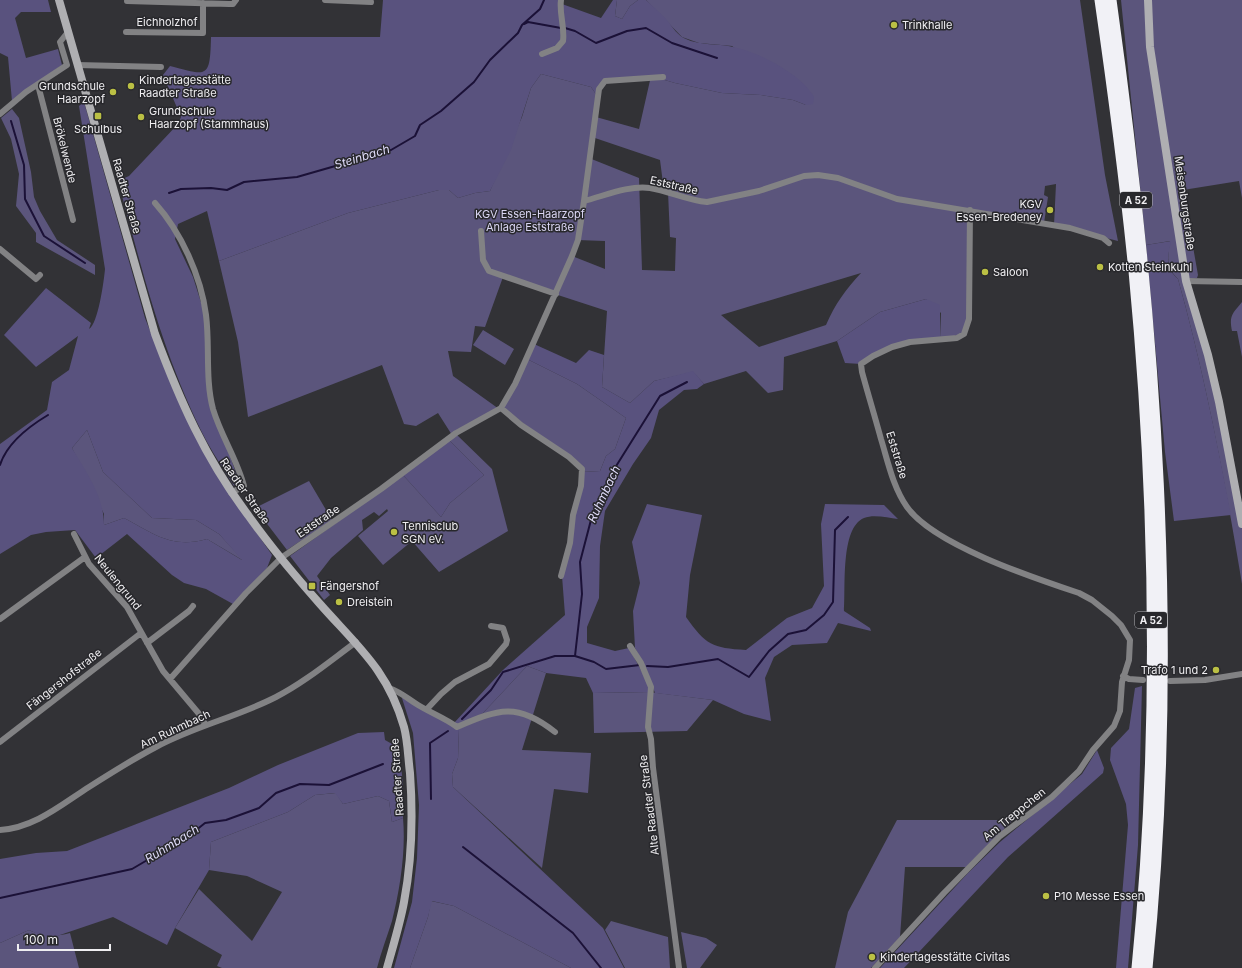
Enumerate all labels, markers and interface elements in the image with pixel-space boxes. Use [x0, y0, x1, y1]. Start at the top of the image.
street label: Eichholzhof [136, 15, 198, 29]
place label: Trinkhalle [902, 18, 952, 32]
marker: Trinkhalle [889, 20, 899, 30]
place label: Kindertagesstätte Raadter Straße [139, 73, 231, 100]
place label: Grundschule Haarzopf [39, 79, 105, 106]
marker: Kindertagesstätte Raadter Straße [126, 81, 136, 91]
marker: Grundschule Haarzopf [108, 87, 118, 97]
place label: Grundschule Haarzopf (Stammhaus) [149, 104, 269, 131]
marker: Schulbus [93, 111, 103, 121]
marker: Grundschule Haarzopf (Stammhaus) [136, 112, 146, 122]
street label: Brökelwende [50, 116, 80, 184]
place label: Schulbus [74, 122, 122, 136]
water label: Steinbach [332, 141, 391, 172]
street label: Meisenburgstraße [1171, 155, 1199, 251]
street label: Raadter Straße [110, 157, 144, 235]
street label: Eststraße [649, 173, 699, 197]
road number: A 52 [1120, 192, 1152, 208]
place label: KGV Essen-Bredeney [956, 197, 1042, 224]
marker: KGV Essen-Bredeney [1045, 205, 1055, 215]
park label: KGV Essen-Haarzopf Anlage Eststraße [475, 207, 585, 234]
place label: Kotten Steinkuhl [1108, 260, 1192, 274]
marker: Kotten Steinkuhl [1095, 262, 1105, 272]
place label: Saloon [993, 265, 1029, 279]
marker: Saloon [980, 267, 990, 277]
street label: Eststraße [883, 430, 911, 480]
street label: Raadter Straße [217, 455, 273, 527]
water label: Ruhmbach [584, 463, 623, 525]
street label: Eststraße [294, 502, 342, 540]
place label: Tennisclub SGN eV. [402, 519, 459, 546]
marker: Tennisclub SGN eV. [389, 527, 399, 537]
street label: Neulengrund [91, 551, 145, 613]
place label: Fängershof [320, 579, 379, 593]
marker: Fängershof [307, 581, 317, 591]
place label: Dreistein [347, 595, 393, 609]
marker: Dreistein [334, 597, 344, 607]
road number: A 52 [1135, 612, 1167, 628]
street label: Fängershofstraße [23, 645, 105, 713]
place label: Trafo 1 und 2 [1141, 663, 1208, 677]
marker: Trafo 1 und 2 [1211, 665, 1221, 675]
street label: Am Ruhmbach [138, 707, 212, 751]
street label: Raadter Straße [387, 738, 407, 816]
street label: Alte Raadter Straße [636, 754, 662, 856]
street label: Am Treppchen [980, 785, 1048, 843]
water label: Ruhmbach [142, 821, 202, 866]
place label: P10 Messe Essen [1054, 889, 1144, 903]
marker: P10 Messe Essen [1041, 891, 1051, 901]
scale bar [18, 926, 110, 952]
text: 100 m [24, 932, 58, 947]
place label: Kindertagesstätte Civitas [880, 950, 1010, 964]
marker: Kindertagesstätte Civitas [867, 952, 877, 962]

